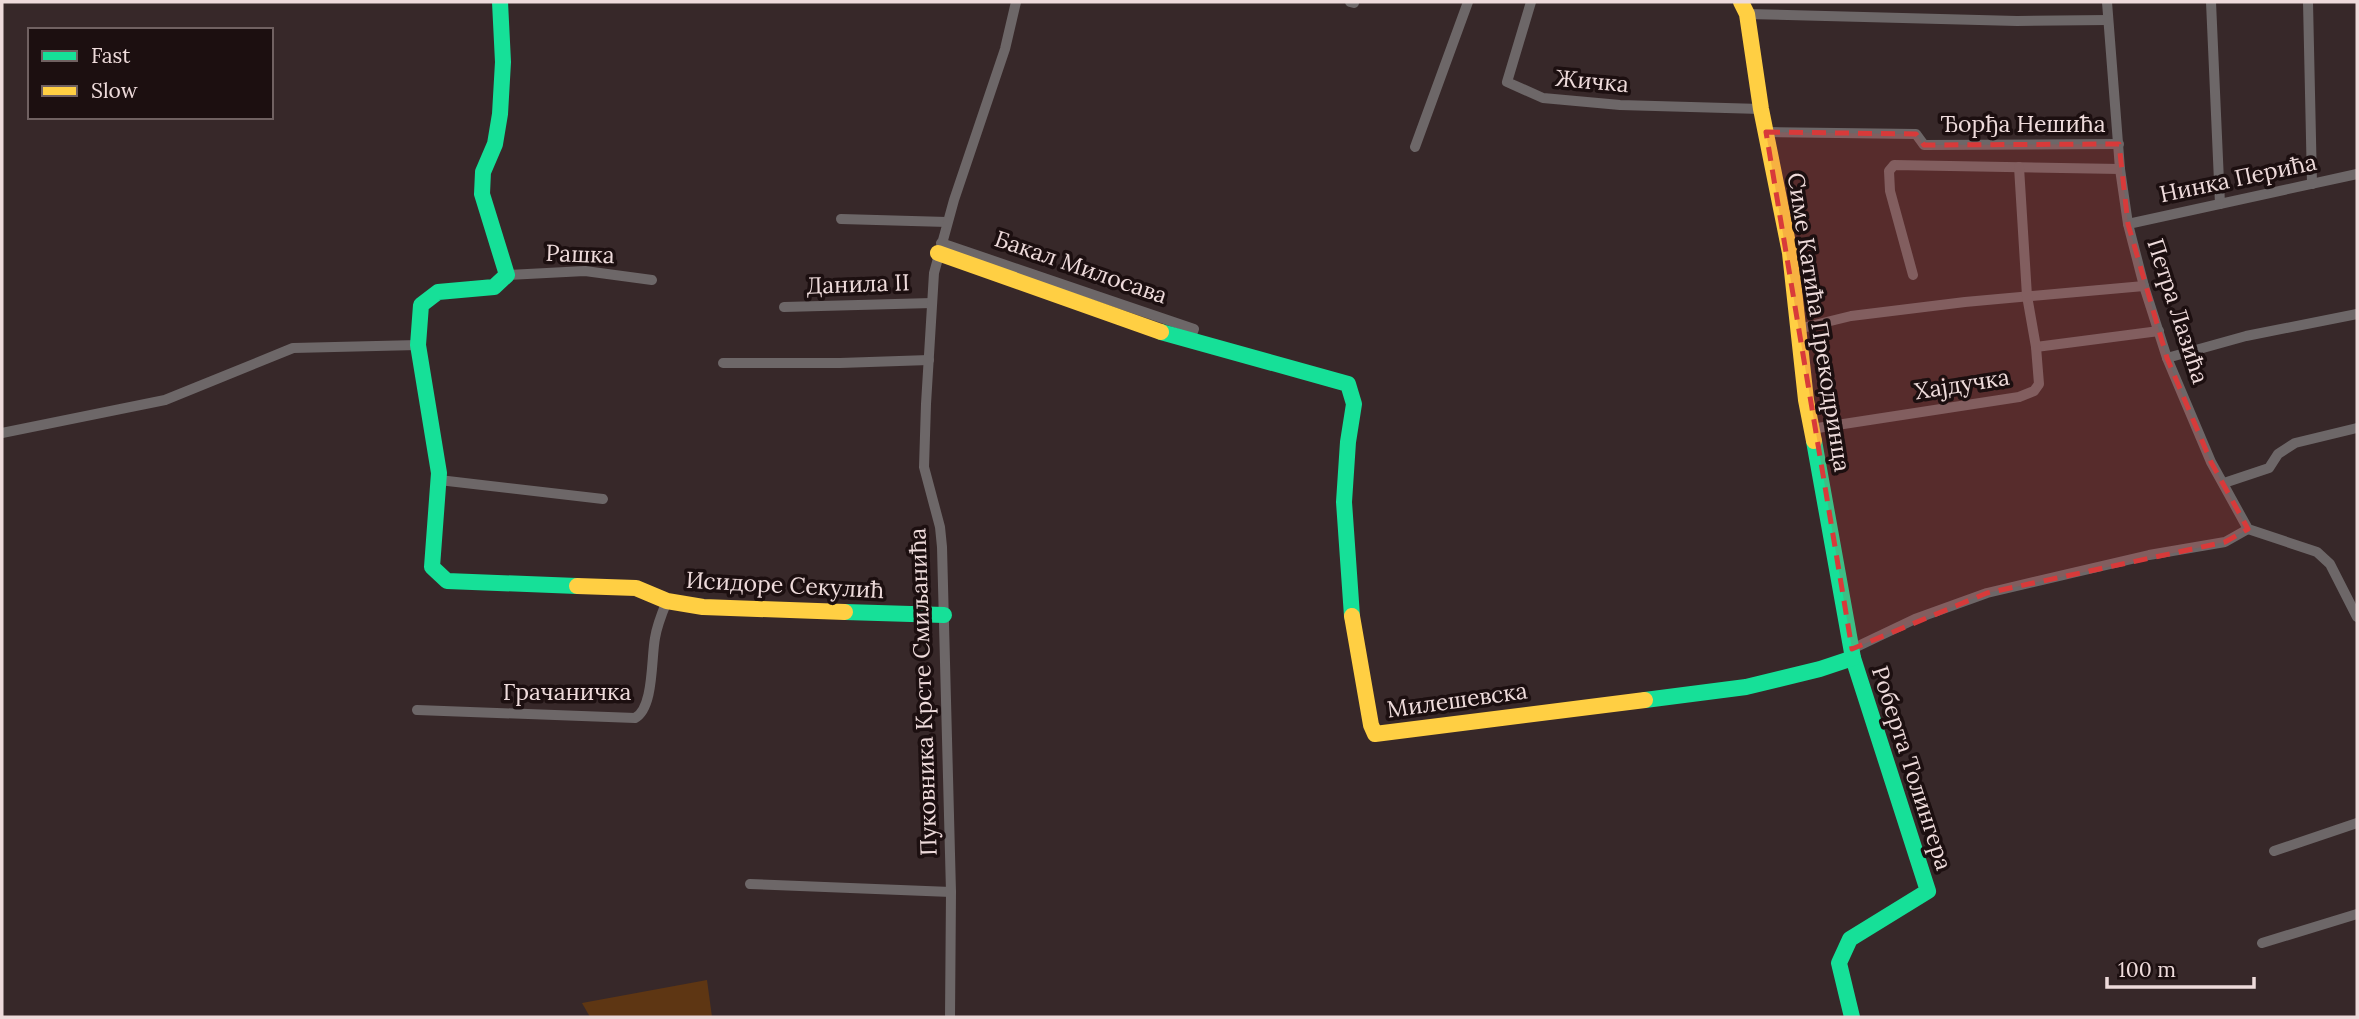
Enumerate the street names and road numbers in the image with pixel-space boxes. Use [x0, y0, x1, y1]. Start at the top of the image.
street label: Жичка [1554, 63, 1630, 98]
street label: Ђорђа Нешића [1940, 109, 2106, 138]
street label: Нинка Перића [2157, 147, 2319, 208]
street label: Симе Катића Прекодринца [1782, 170, 1857, 474]
street label: Бакал Милосава [991, 223, 1171, 310]
street label: Петра Лазића [2141, 235, 2216, 387]
street label: Рашка [545, 238, 615, 269]
street label: Данила II [806, 267, 910, 300]
street label: Хајдучка [1912, 362, 2012, 405]
street label: Пуковника Крсте Смиљанића [902, 527, 943, 857]
street label: Исидоре Секулић [685, 565, 885, 604]
street label: Роберта Толингера [1866, 662, 1959, 874]
street label: Милешевска [1385, 675, 1529, 724]
street label: Грачаничка [503, 677, 631, 706]

